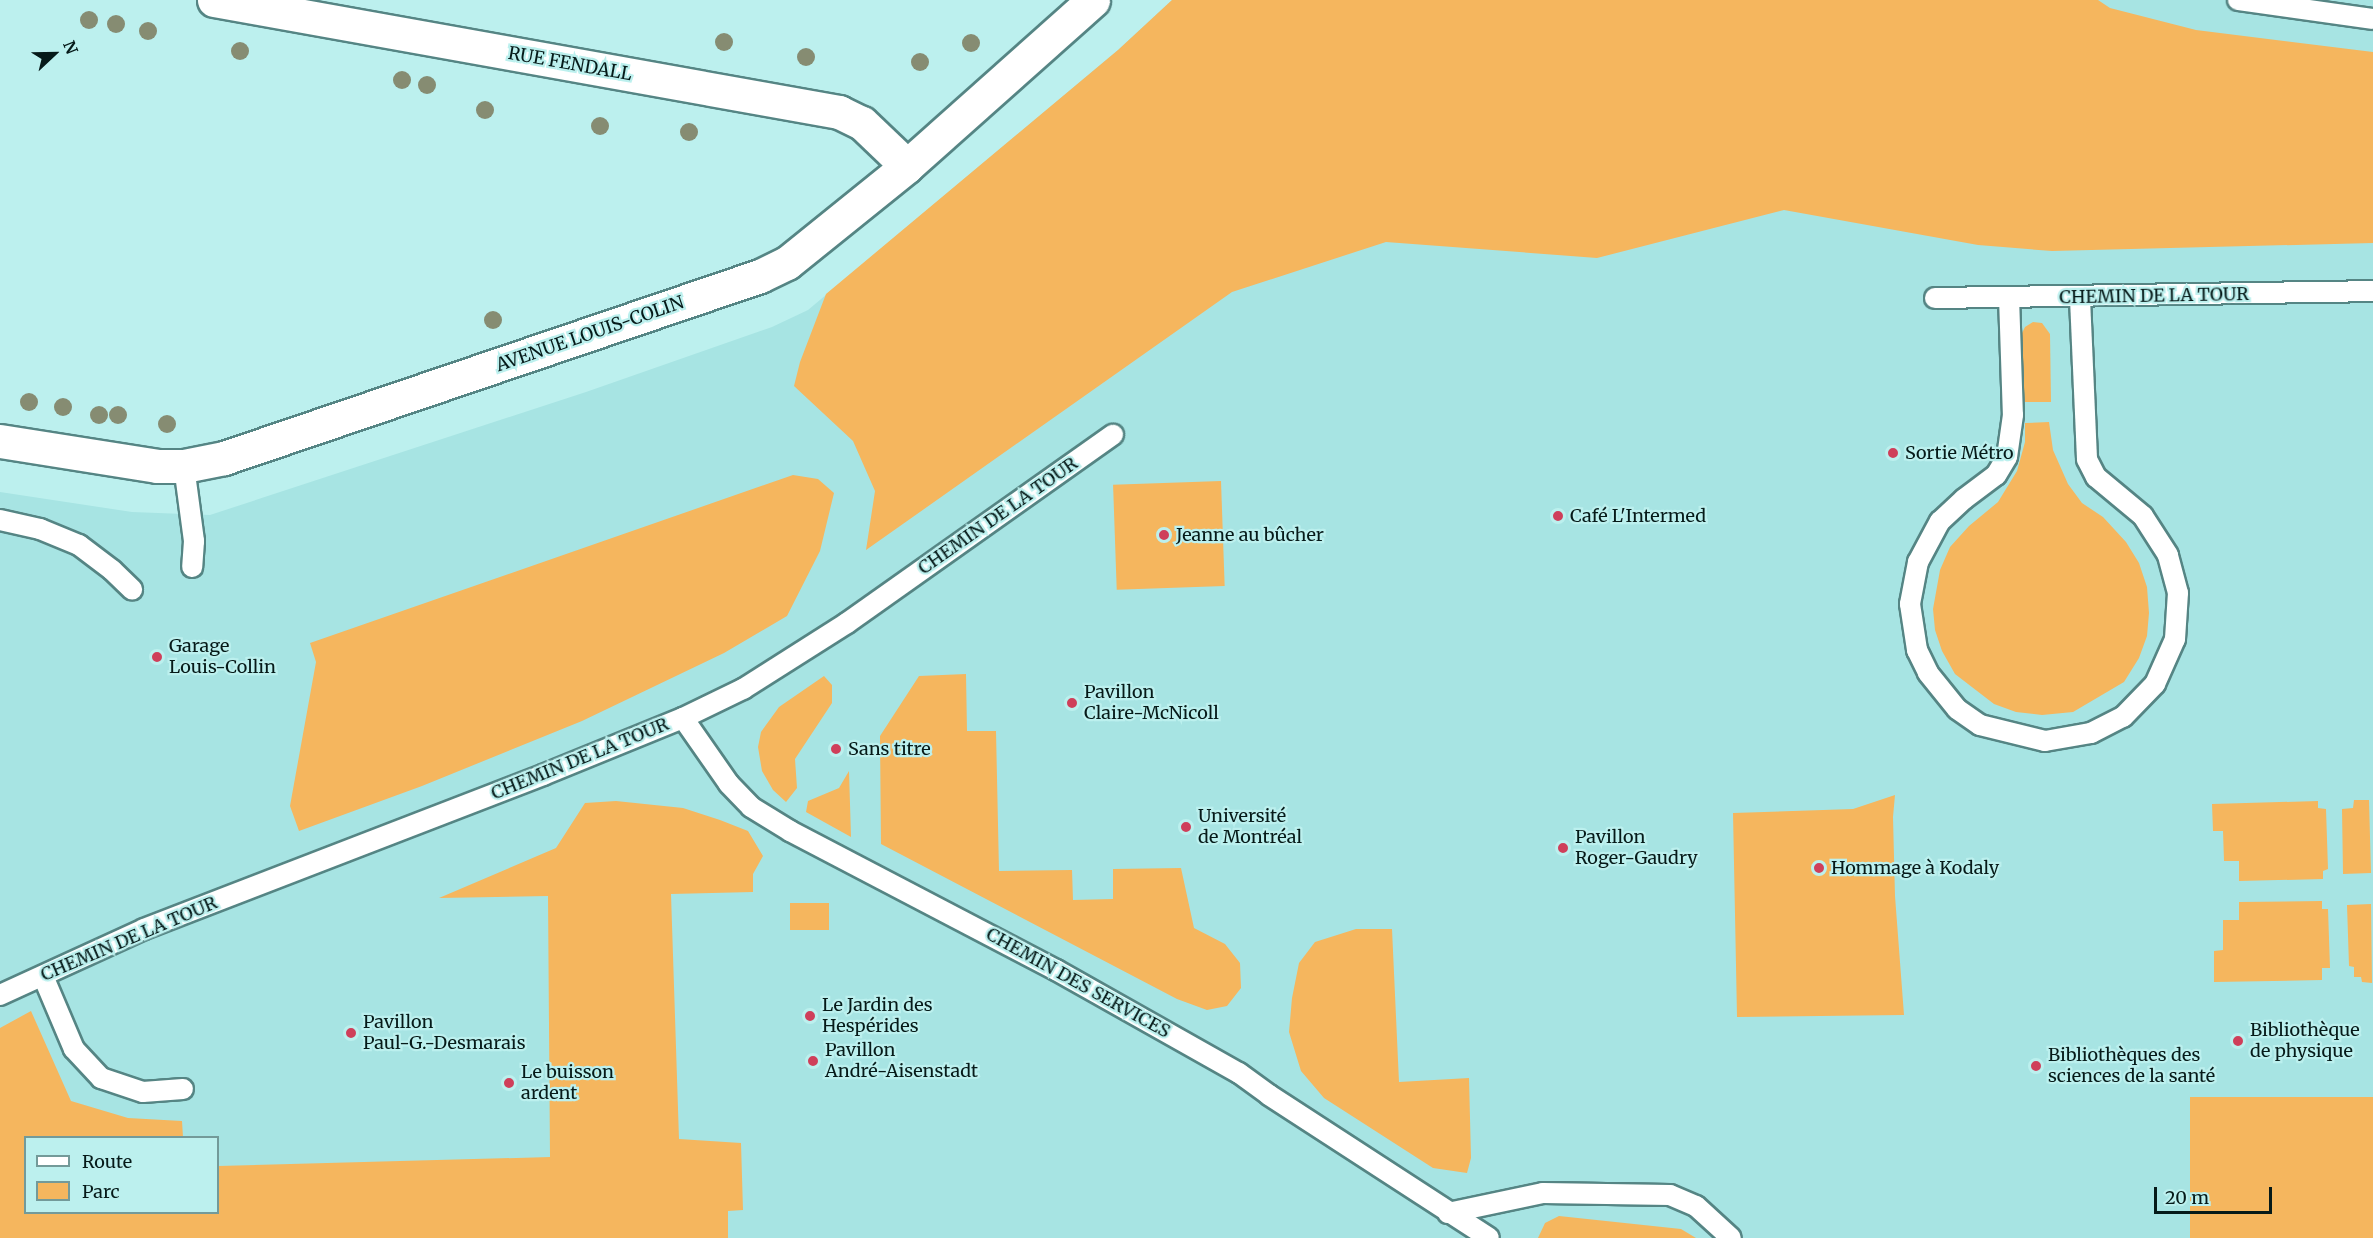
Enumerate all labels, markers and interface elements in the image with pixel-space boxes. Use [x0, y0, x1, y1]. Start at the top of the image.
north arrow [24, 24, 84, 84]
text: N [59, 38, 82, 57]
street label: RUE FENDALL [506, 42, 634, 86]
street label: CHEMIN DE LA TOUR [2059, 284, 2249, 308]
street label: AVENUE LOUIS-COLIN [493, 292, 687, 376]
place label: Sortie Métro [1905, 442, 2013, 464]
marker: Sortie Métro [1886, 446, 1900, 460]
street label: CHEMIN DE LA TOUR [914, 453, 1082, 579]
place label: Café L'Intermed [1570, 505, 1706, 527]
marker: Café L'Intermed [1551, 509, 1565, 523]
place label: Jeanne au bûcher [1176, 524, 1324, 546]
marker: Jeanne au bûcher [1157, 528, 1171, 542]
place label: Garage Louis-Collin [169, 636, 276, 678]
marker: Garage Louis-Collin [150, 650, 164, 664]
place label: Pavillon Claire-McNicoll [1084, 682, 1219, 724]
marker: Pavillon Claire-McNicoll [1065, 696, 1079, 710]
street label: CHEMIN DE LA TOUR [488, 713, 672, 805]
place label: Sans titre [848, 738, 931, 760]
marker: Sans titre [829, 742, 843, 756]
place label: Université de Montréal [1198, 806, 1302, 848]
marker: Université de Montréal [1179, 820, 1193, 834]
place label: Pavillon Roger-Gaudry [1575, 827, 1698, 870]
marker: Pavillon Roger-Gaudry [1556, 841, 1570, 855]
place label: Hommage à Kodaly [1831, 857, 1999, 879]
marker: Hommage à Kodaly [1812, 861, 1826, 875]
street label: CHEMIN DE LA TOUR [38, 892, 220, 986]
street label: CHEMIN DES SERVICES [982, 923, 1174, 1043]
place label: Le Jardin des Hespérides [822, 995, 933, 1038]
marker: Le Jardin des Hespérides [803, 1009, 817, 1023]
place label: Pavillon Paul-G.-Desmarais [363, 1012, 526, 1054]
place label: Bibliothèque de physique [2250, 1020, 2360, 1062]
marker: Pavillon Paul-G.-Desmarais [344, 1026, 358, 1040]
marker: Bibliothèque de physique [2231, 1034, 2245, 1048]
place label: Pavillon André-Aisenstadt [825, 1040, 978, 1082]
place label: Bibliothèques des sciences de la santé [2048, 1045, 2215, 1088]
marker: Pavillon André-Aisenstadt [806, 1054, 820, 1068]
marker: Bibliothèques des sciences de la santé [2029, 1059, 2043, 1073]
place label: Le buisson ardent [521, 1062, 614, 1104]
marker: Le buisson ardent [502, 1076, 516, 1090]
legend [24, 1136, 219, 1214]
text: Route [82, 1150, 132, 1173]
scale bar [2157, 1175, 2276, 1213]
text: Parc [82, 1180, 120, 1203]
text: 20 m [2165, 1186, 2209, 1209]

